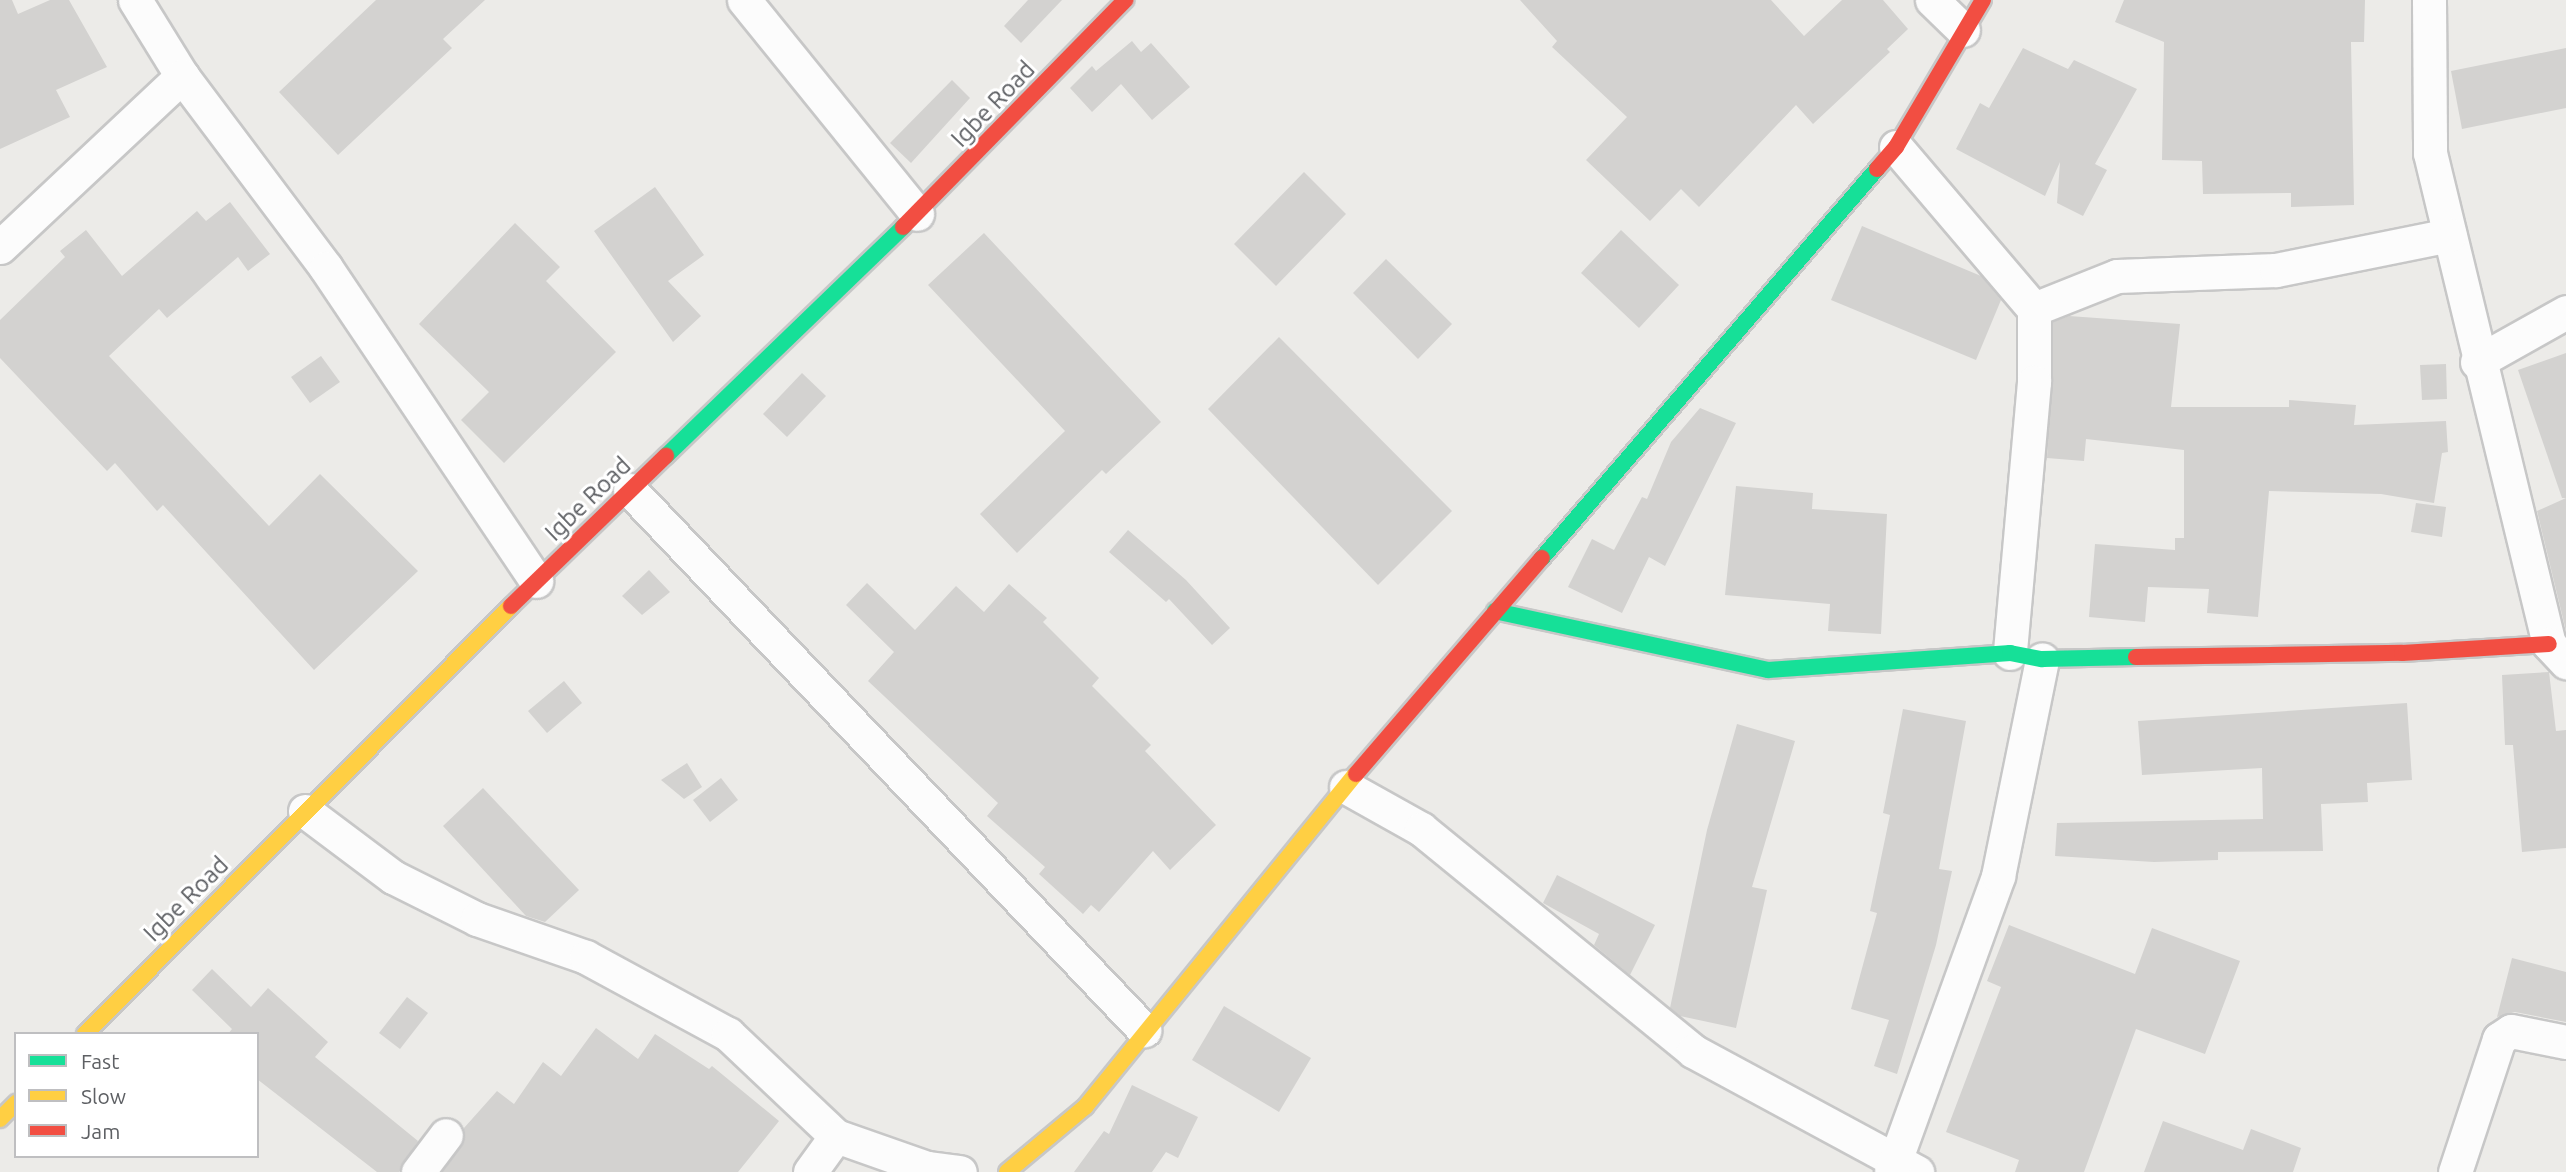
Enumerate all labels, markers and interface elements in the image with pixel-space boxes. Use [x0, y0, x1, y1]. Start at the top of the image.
street label: Igbe Road [945, 55, 1041, 153]
street label: Igbe Road [539, 451, 637, 547]
street label: Igbe Road [138, 851, 234, 947]
legend [14, 1032, 259, 1158]
text: Fast [81, 1049, 119, 1073]
text: Slow [81, 1084, 126, 1108]
text: Jam [81, 1119, 120, 1143]

